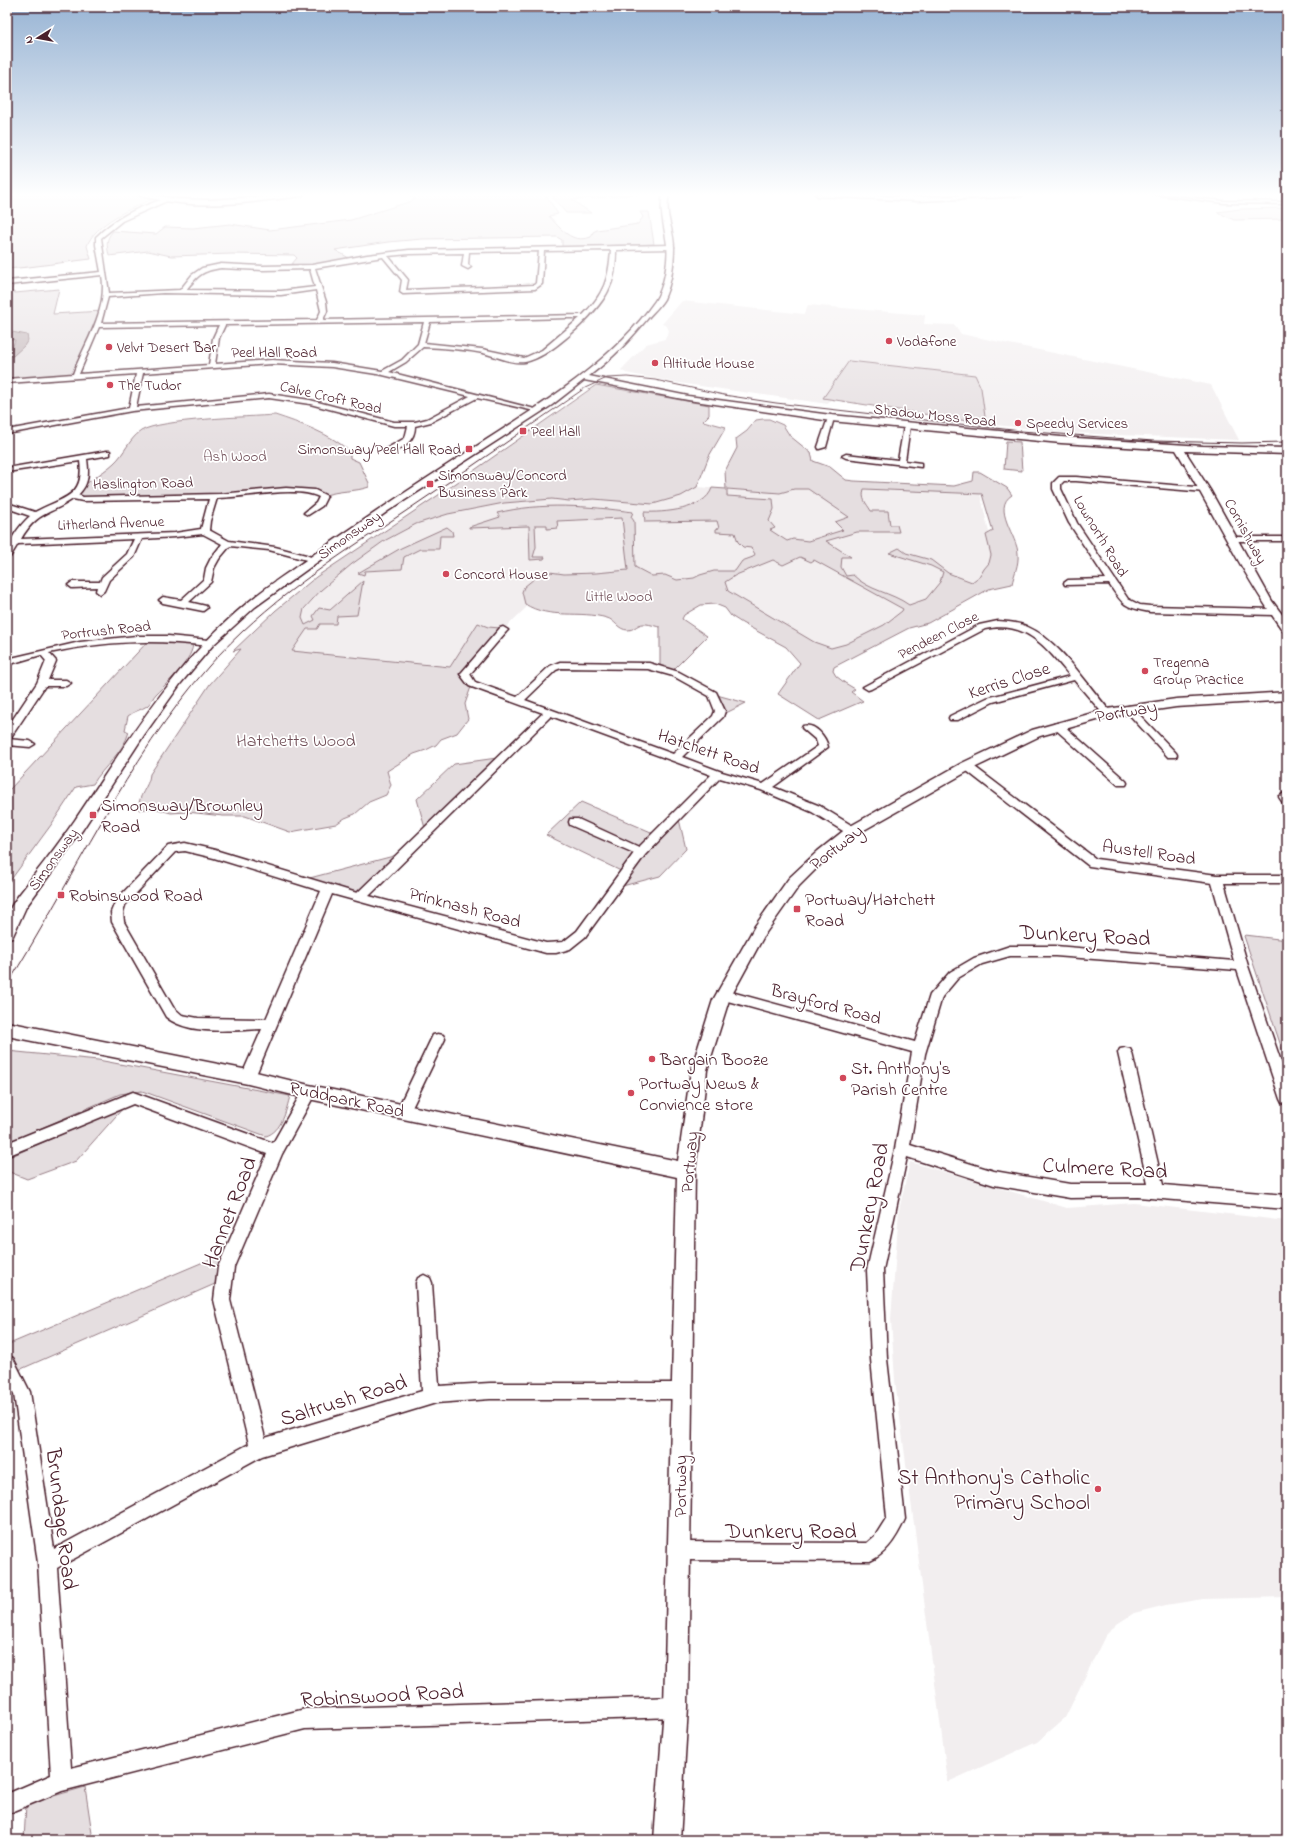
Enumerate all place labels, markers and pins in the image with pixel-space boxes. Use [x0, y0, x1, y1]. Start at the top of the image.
place label: Vodafone [896, 331, 957, 353]
marker: Vodafone [884, 336, 894, 346]
place label: Velvt Desert Bar [116, 337, 217, 359]
marker: Velvt Desert Bar [104, 342, 114, 352]
place label: Altitude House [663, 353, 755, 375]
marker: Altitude House [650, 358, 660, 368]
place label: The Tudor [118, 375, 182, 397]
marker: The Tudor [105, 380, 115, 390]
place label: Speedy Services [1026, 413, 1128, 436]
marker: Speedy Services [1013, 418, 1023, 428]
place label: Peel Hall [531, 421, 580, 443]
marker: Peel Hall [518, 426, 528, 436]
place label: Simonsway/Peel Hall Road [298, 439, 462, 462]
marker: Simonsway/Peel Hall Road [464, 444, 474, 454]
place label: Simonsway/Concord Business Park [437, 465, 567, 504]
marker: Simonsway/Concord Business Park [425, 479, 435, 489]
place label: Concord House [454, 564, 548, 586]
marker: Concord House [441, 569, 451, 579]
place label: Tregenna Group Practice [1153, 652, 1244, 691]
marker: Tregenna Group Practice [1140, 666, 1150, 676]
place label: Simonsway/Brownley Road [101, 794, 263, 841]
marker: Simonsway/Brownley Road [88, 810, 98, 820]
place label: Robinswood Road [69, 884, 203, 910]
place label: Portway/Hatchett Road [805, 888, 935, 935]
marker: Robinswood Road [56, 890, 66, 900]
marker: Portway/Hatchett Road [792, 904, 802, 914]
place label: Bargain Booze [659, 1048, 769, 1075]
marker: Bargain Booze [647, 1054, 657, 1064]
place label: St. Anthony's Parish Centre [851, 1057, 951, 1104]
place label: Portway News & Convience store [639, 1072, 759, 1119]
marker: St. Anthony's Parish Centre [838, 1073, 848, 1083]
marker: Portway News & Convience store [626, 1088, 636, 1098]
place label: St Anthony's Catholic Primary School [897, 1463, 1090, 1521]
marker: St Anthony's Catholic Primary School [1093, 1484, 1103, 1494]

